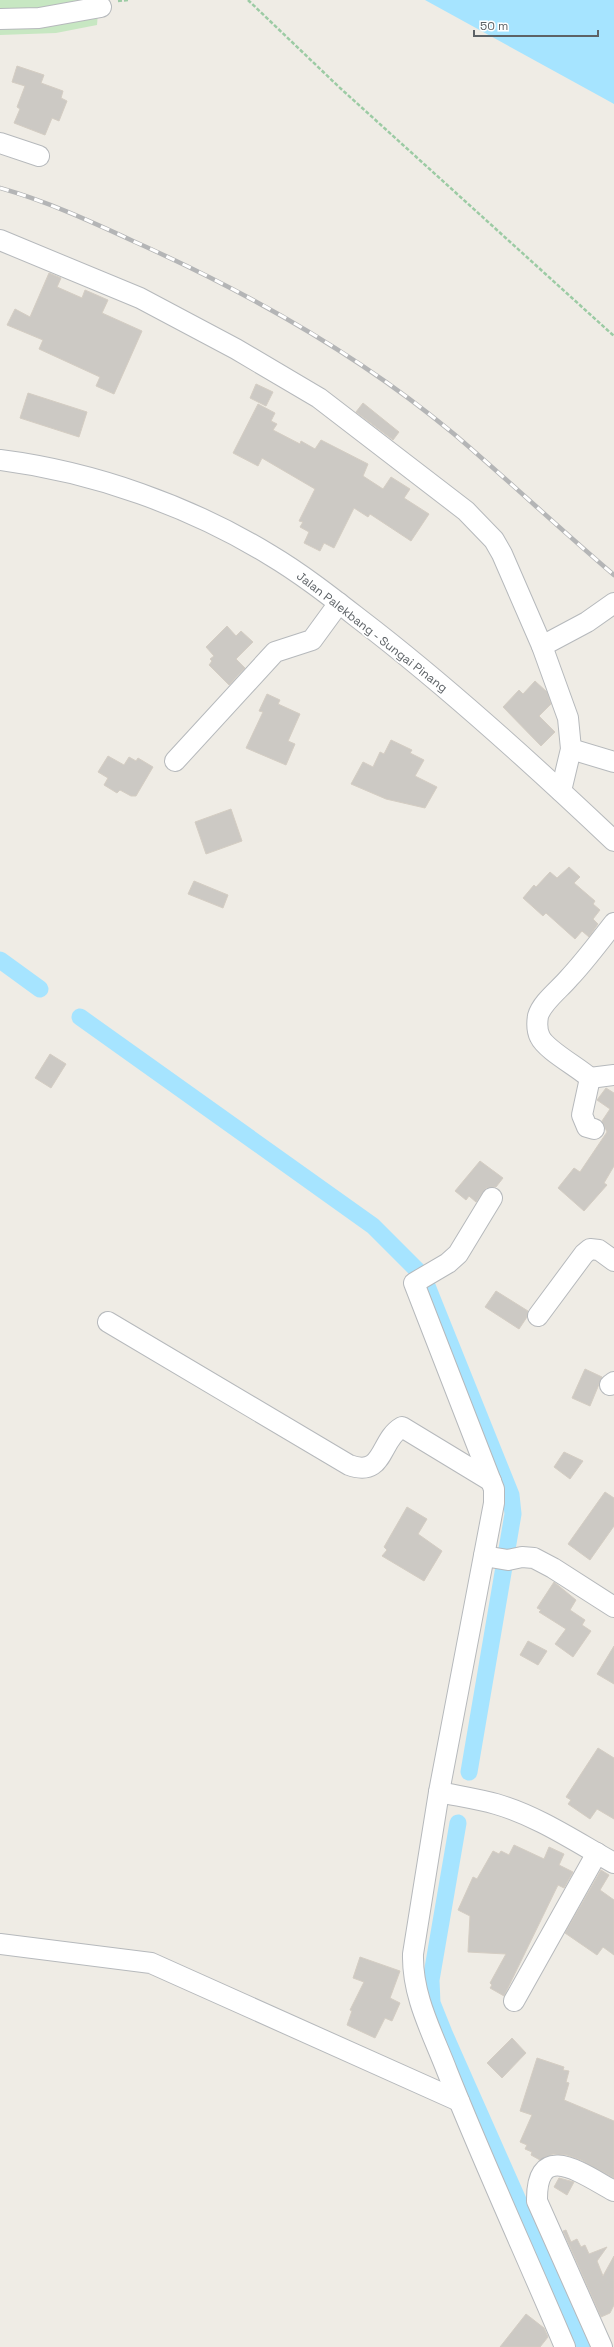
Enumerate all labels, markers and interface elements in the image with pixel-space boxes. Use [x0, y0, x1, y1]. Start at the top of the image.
scale bar [474, 12, 598, 38]
text: 50 m [480, 18, 508, 34]
street label: Jalan Palekbang - Sungai Pinang [293, 568, 451, 696]

